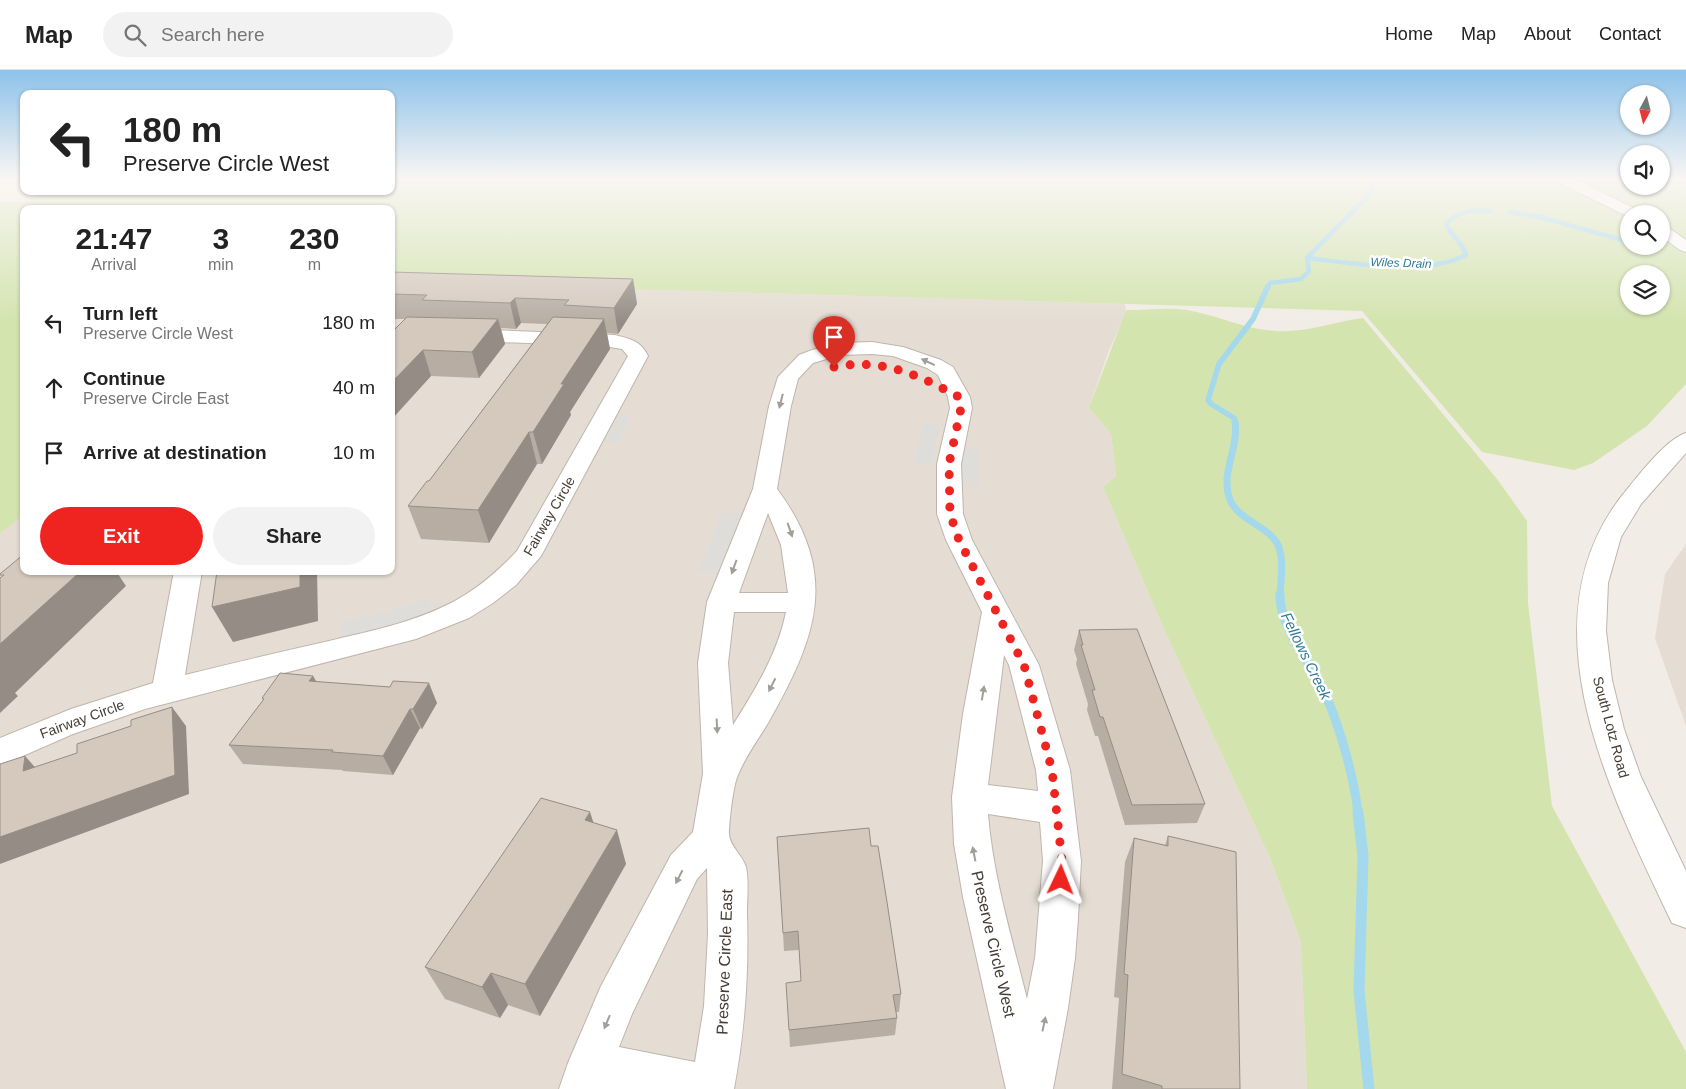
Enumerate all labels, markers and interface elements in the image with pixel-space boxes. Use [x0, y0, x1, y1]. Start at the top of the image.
search box [103, 12, 453, 57]
text: Map [25, 21, 73, 48]
icon: search [121, 21, 149, 49]
text: Search here [161, 24, 265, 45]
text: Home [1385, 24, 1433, 44]
text: Map [1461, 24, 1496, 44]
text: About [1524, 24, 1571, 44]
text: Contact [1599, 24, 1661, 44]
north arrow [1620, 85, 1670, 135]
map controls [1620, 85, 1670, 315]
icon: left [40, 110, 105, 175]
text: 180 m [123, 110, 222, 149]
button: sound [1620, 145, 1670, 195]
text: Preserve Circle West [123, 151, 329, 176]
button: search [1620, 205, 1670, 255]
text: 21:47 [76, 222, 152, 255]
text: 3 [212, 222, 229, 255]
text: 230 [289, 222, 339, 255]
water label: Wiles Drain [1370, 255, 1432, 271]
text: Arrival [91, 256, 137, 273]
text: min [208, 256, 234, 273]
text: m [308, 256, 321, 273]
button: layers [1620, 265, 1670, 315]
text: Turn left [83, 303, 158, 324]
icon: left [40, 309, 68, 337]
text: 180 m [322, 312, 375, 333]
pin [813, 316, 855, 367]
icon: arrive [820, 323, 848, 351]
text: Preserve Circle West [83, 325, 233, 342]
one-way arrow [921, 357, 936, 366]
text: Continue [83, 368, 165, 389]
icon: ahead [40, 374, 68, 402]
text: 40 m [333, 377, 375, 398]
text: Preserve Circle East [83, 390, 229, 407]
one-way arrow [777, 394, 785, 409]
icon: arrive [40, 439, 68, 467]
text: Arrive at destination [83, 442, 267, 463]
text: 10 m [333, 442, 375, 463]
street label: Fairway Circle [520, 473, 578, 558]
button: Exit [40, 507, 203, 565]
button: Share [213, 507, 375, 565]
one-way arrow [786, 523, 794, 538]
one-way arrow [730, 560, 738, 575]
water label: Fellows Creek [1278, 609, 1336, 704]
street label: South Lotz Road [1590, 675, 1632, 779]
one-way arrow [767, 678, 775, 692]
one-way arrow [979, 684, 987, 700]
street label: Fairway Circle [38, 696, 127, 742]
one-way arrow [713, 719, 721, 735]
one-way arrow [969, 846, 977, 862]
position arrow [1034, 853, 1086, 905]
street label: Preserve Circle West [968, 869, 1019, 1020]
one-way arrow [675, 870, 683, 884]
street label: Preserve Circle East [713, 888, 736, 1035]
one-way arrow [602, 1015, 610, 1029]
one-way arrow [1040, 1017, 1048, 1032]

